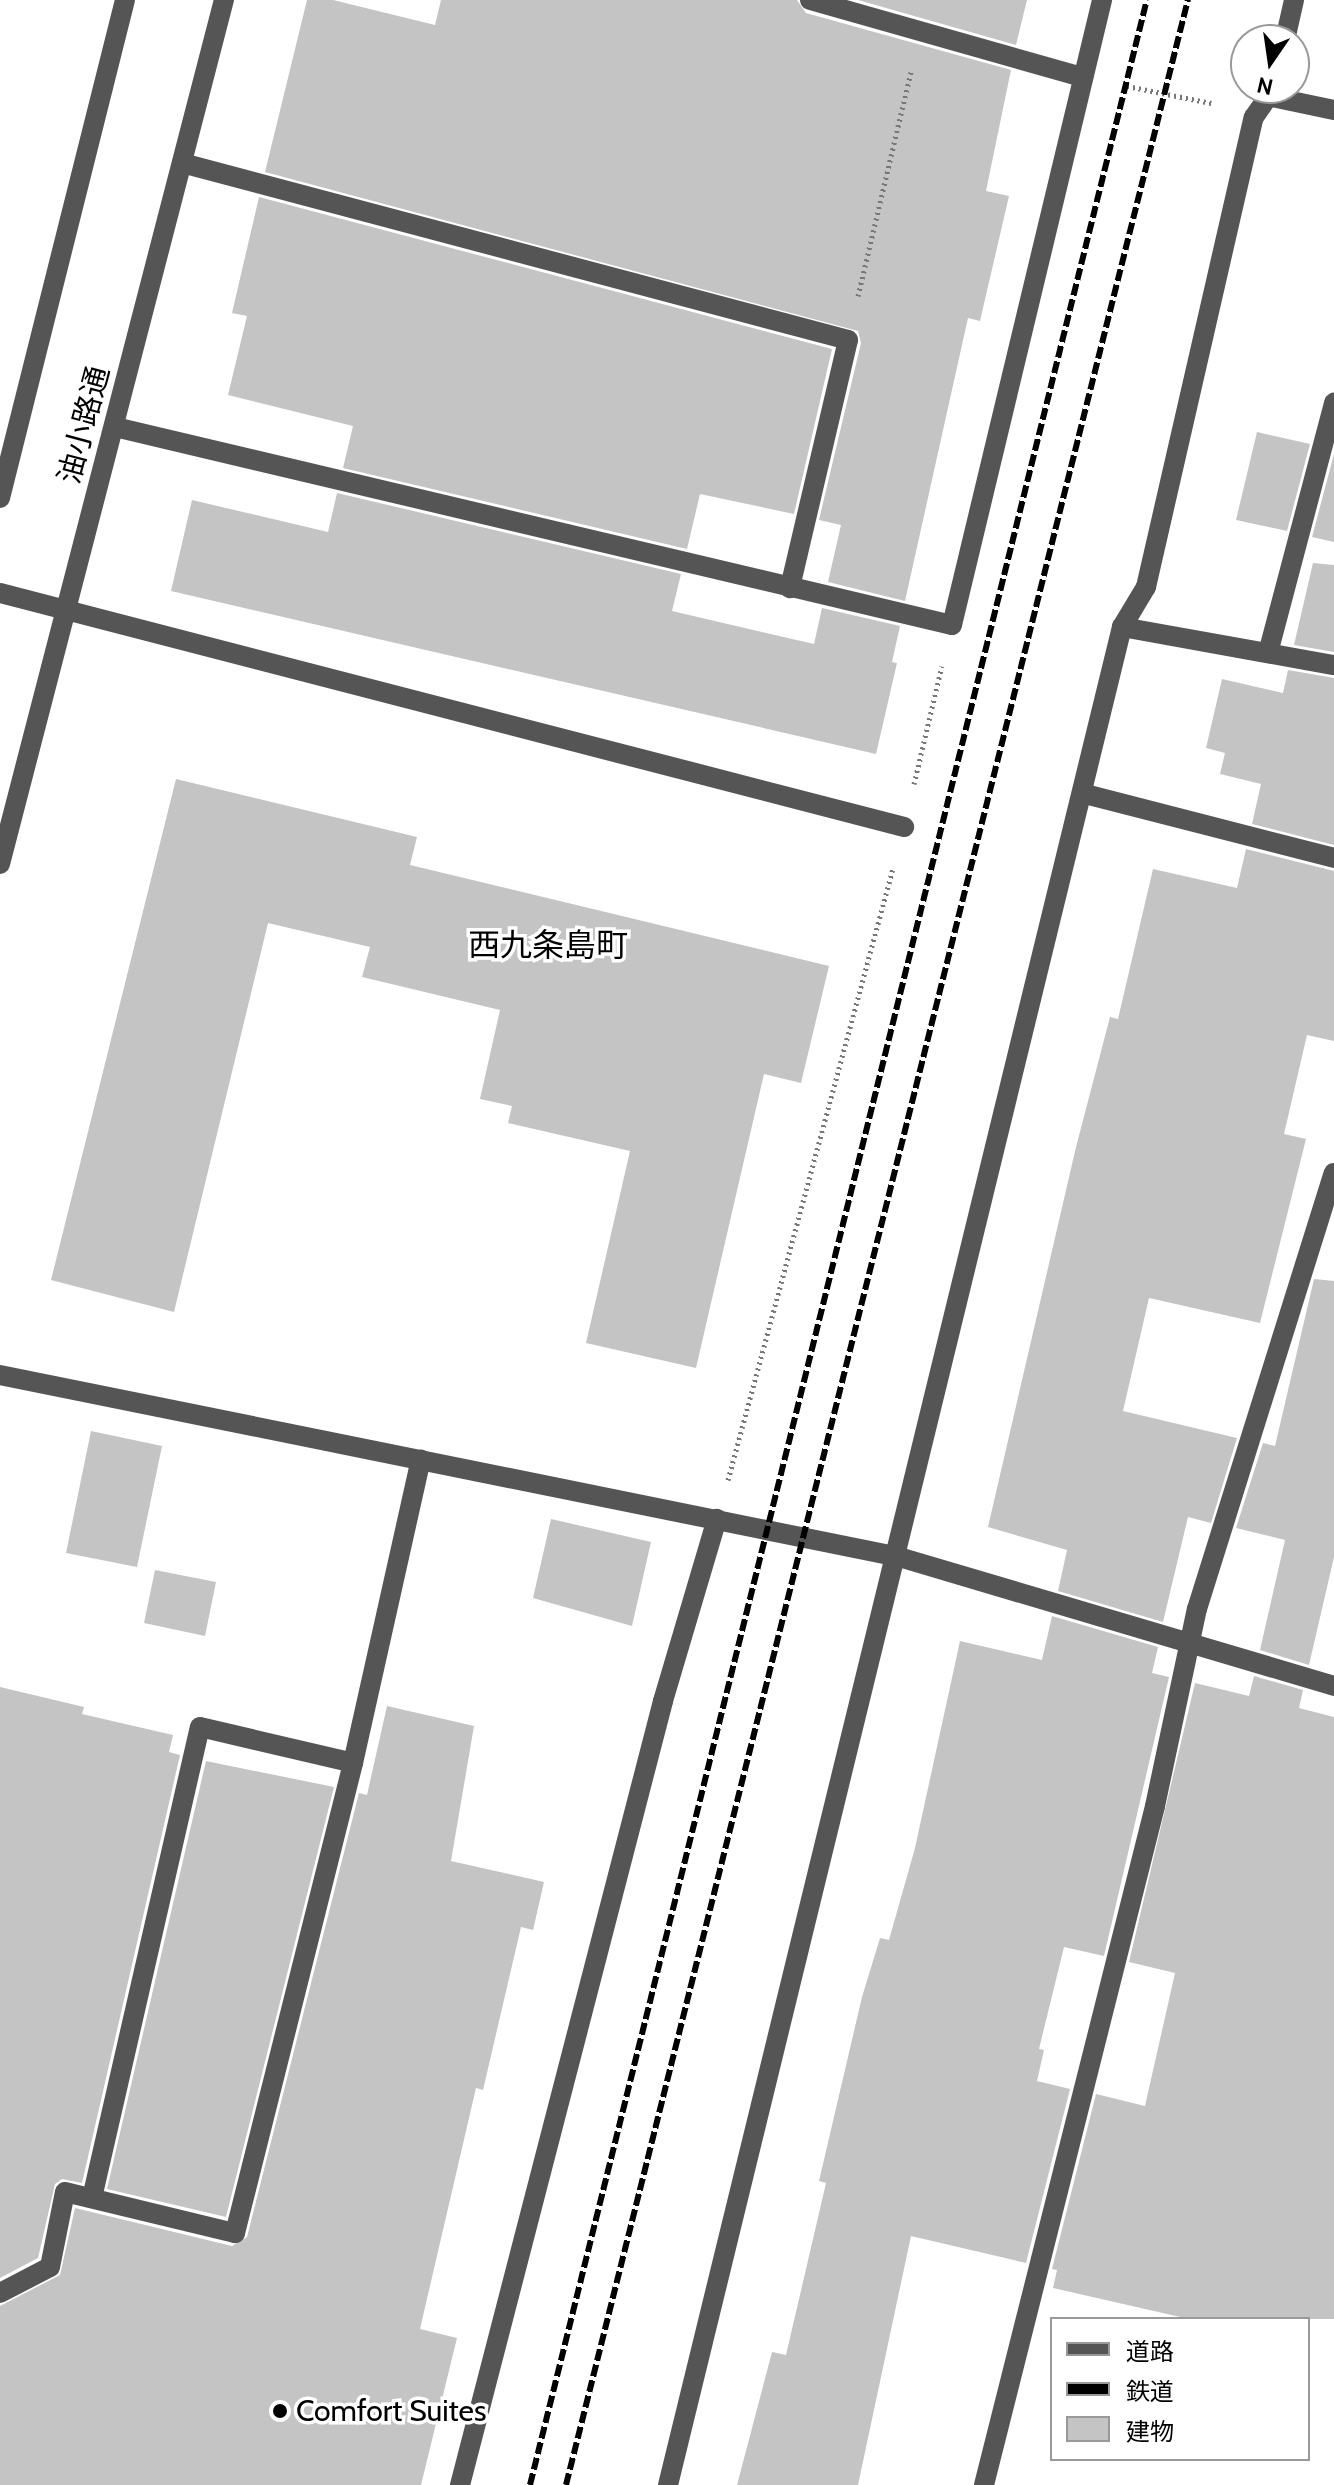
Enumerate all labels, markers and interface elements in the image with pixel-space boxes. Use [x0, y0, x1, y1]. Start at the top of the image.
north arrow [1230, 24, 1310, 104]
text: N [1254, 71, 1276, 101]
street label: 油小路通 [51, 362, 117, 488]
district label: 西九条島町 [468, 926, 628, 964]
legend [1050, 2317, 1310, 2461]
text: 道路 [1126, 2337, 1174, 2366]
text: 鉄道 [1126, 2377, 1174, 2406]
place label: Comfort Suites [296, 2393, 486, 2429]
marker: Comfort Suites [271, 2402, 289, 2420]
text: 建物 [1126, 2417, 1174, 2446]

